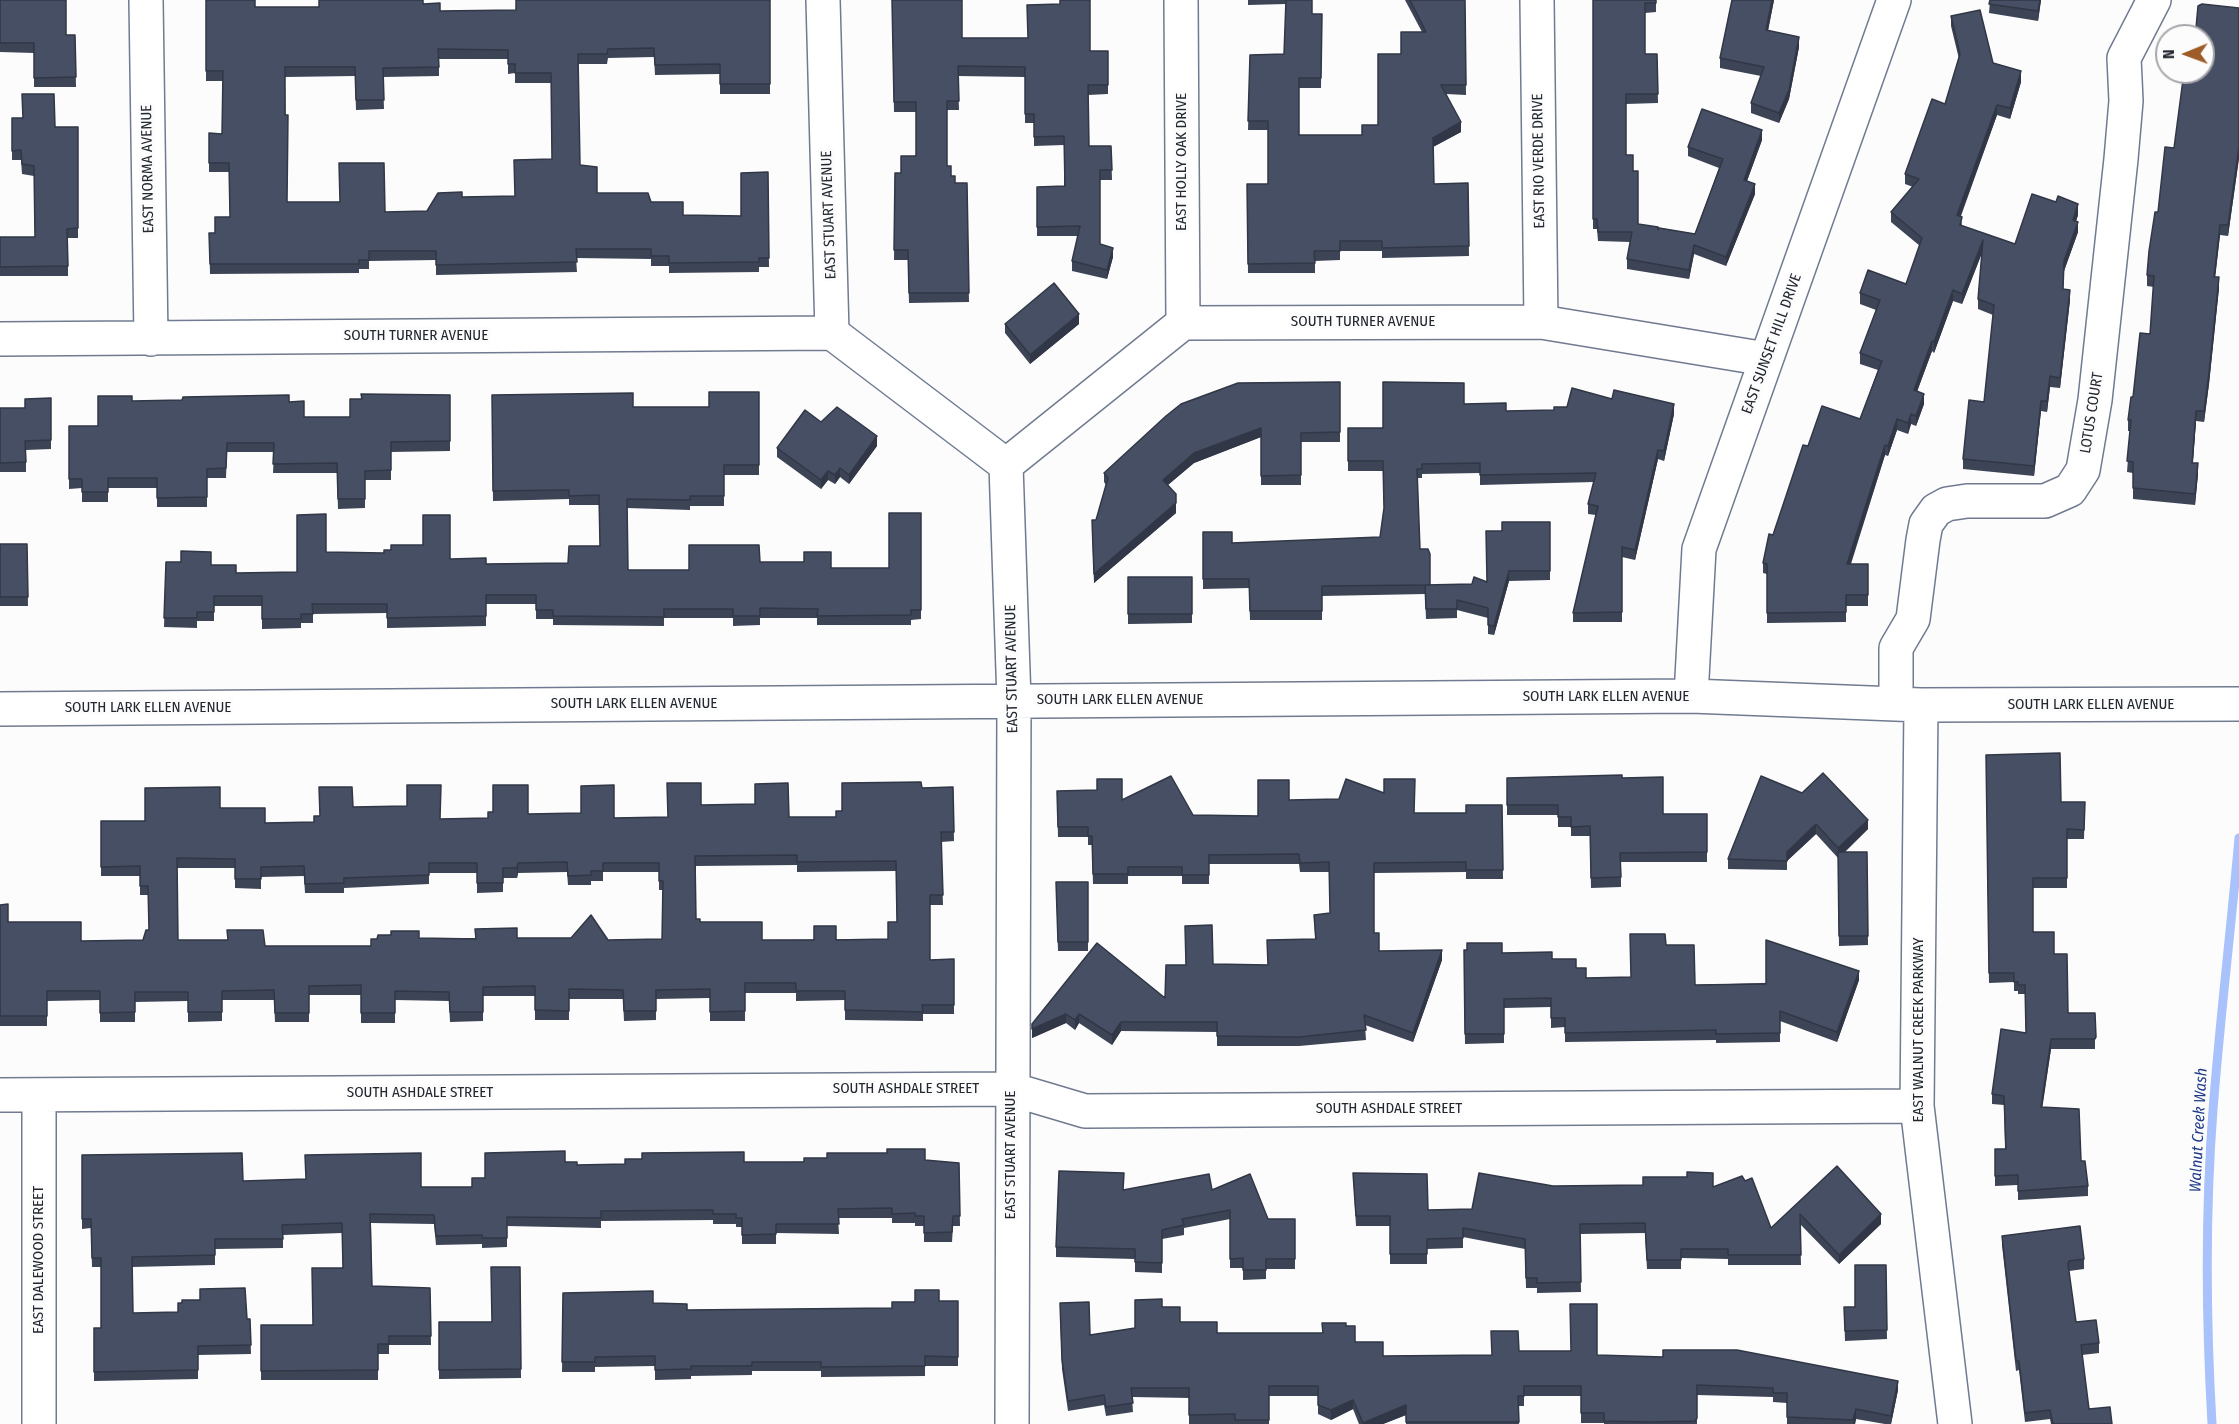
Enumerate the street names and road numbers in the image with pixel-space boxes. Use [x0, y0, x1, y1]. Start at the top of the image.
street label: EAST HOLLY OAK DRIVE [1173, 93, 1191, 231]
street label: EAST RIO VERDE DRIVE [1529, 93, 1549, 229]
street label: EAST NORMA AVENUE [138, 105, 158, 233]
street label: EAST STUART AVENUE [818, 150, 840, 280]
street label: EAST SUNSET HILL DRIVE [1738, 271, 1806, 417]
street label: SOUTH TURNER AVENUE [1291, 313, 1435, 331]
street label: SOUTH TURNER AVENUE [344, 327, 488, 345]
street label: LOTUS COURT [2077, 371, 2107, 455]
street label: EAST STUART AVENUE [1002, 604, 1022, 734]
street label: SOUTH LARK ELLEN AVENUE [1523, 688, 1689, 706]
street label: SOUTH LARK ELLEN AVENUE [1037, 691, 1203, 709]
street label: SOUTH LARK ELLEN AVENUE [551, 695, 717, 713]
street label: SOUTH LARK ELLEN AVENUE [2008, 696, 2174, 714]
street label: SOUTH LARK ELLEN AVENUE [65, 699, 231, 717]
street label: EAST WALNUT CREEK PARKWAY [1910, 938, 1928, 1122]
street label: SOUTH ASHDALE STREET [833, 1080, 979, 1098]
street label: SOUTH ASHDALE STREET [347, 1084, 493, 1102]
street label: EAST STUART AVENUE [1002, 1091, 1020, 1219]
street label: SOUTH ASHDALE STREET [1316, 1100, 1462, 1118]
street label: EAST DALEWOOD STREET [30, 1186, 48, 1334]

